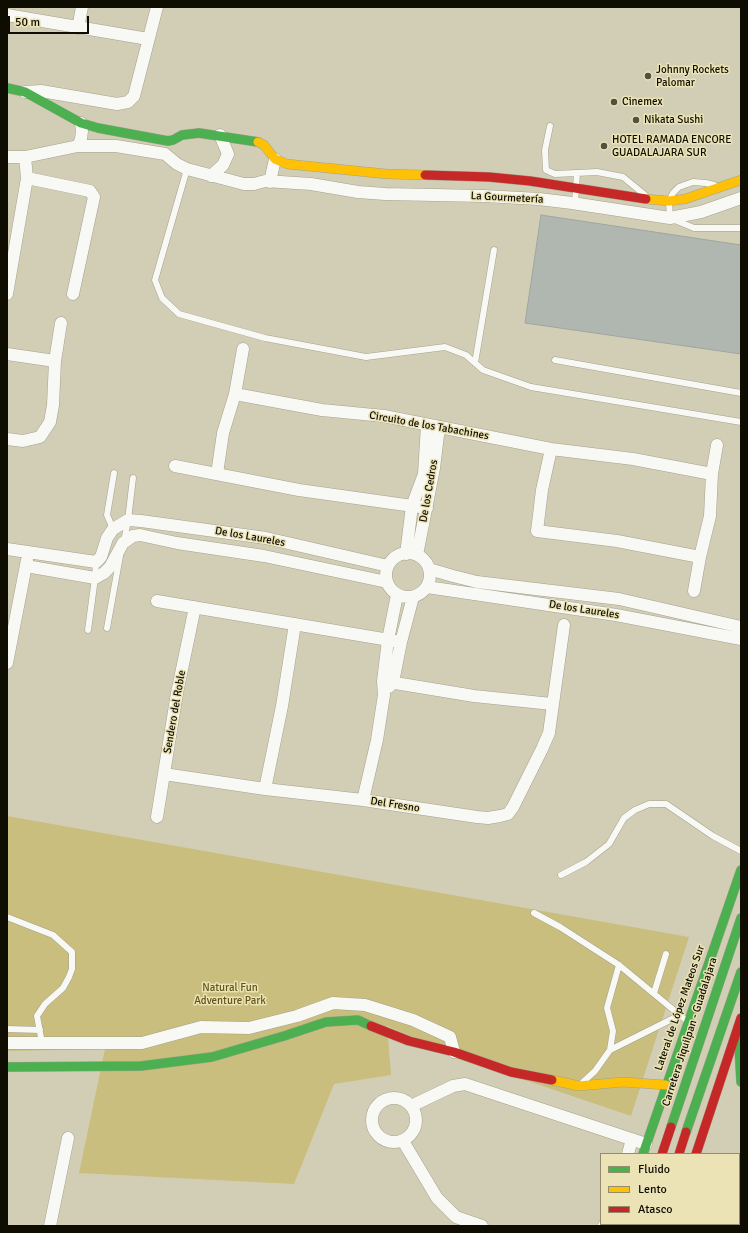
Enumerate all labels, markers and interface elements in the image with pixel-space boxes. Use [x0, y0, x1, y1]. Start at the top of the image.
scale bar [10, 8, 91, 34]
text: 50 m [15, 15, 40, 30]
place label: Johnny Rockets Palomar [656, 63, 729, 89]
marker: Johnny Rockets Palomar [643, 71, 653, 81]
place label: Cinemex [622, 95, 662, 109]
marker: Cinemex [609, 97, 619, 107]
place label: Nikata Sushi [644, 113, 703, 127]
marker: Nikata Sushi [631, 115, 641, 125]
place label: HOTEL RAMADA ENCORE GUADALAJARA SUR [612, 133, 731, 159]
marker: HOTEL RAMADA ENCORE GUADALAJARA SUR [599, 141, 609, 151]
street label: La Gourmetería [470, 190, 544, 206]
street label: Circuito de los Tabachines [368, 409, 490, 443]
street label: De los Cedros [417, 459, 441, 523]
street label: De los Laureles [214, 524, 286, 550]
street label: De los Laureles [548, 598, 620, 622]
street label: Sendero del Roble [161, 669, 189, 755]
street label: Del Fresno [369, 795, 421, 815]
street label: Lateral de López Mateos Sur [652, 944, 708, 1072]
street label: Carretera Jiquilpan - Guadalajara [660, 956, 720, 1108]
park label: Natural Fun Adventure Park [194, 981, 266, 1007]
legend [600, 1153, 740, 1225]
text: Fluido [638, 1162, 670, 1177]
text: Lento [638, 1182, 667, 1197]
text: Atasco [638, 1202, 673, 1217]

